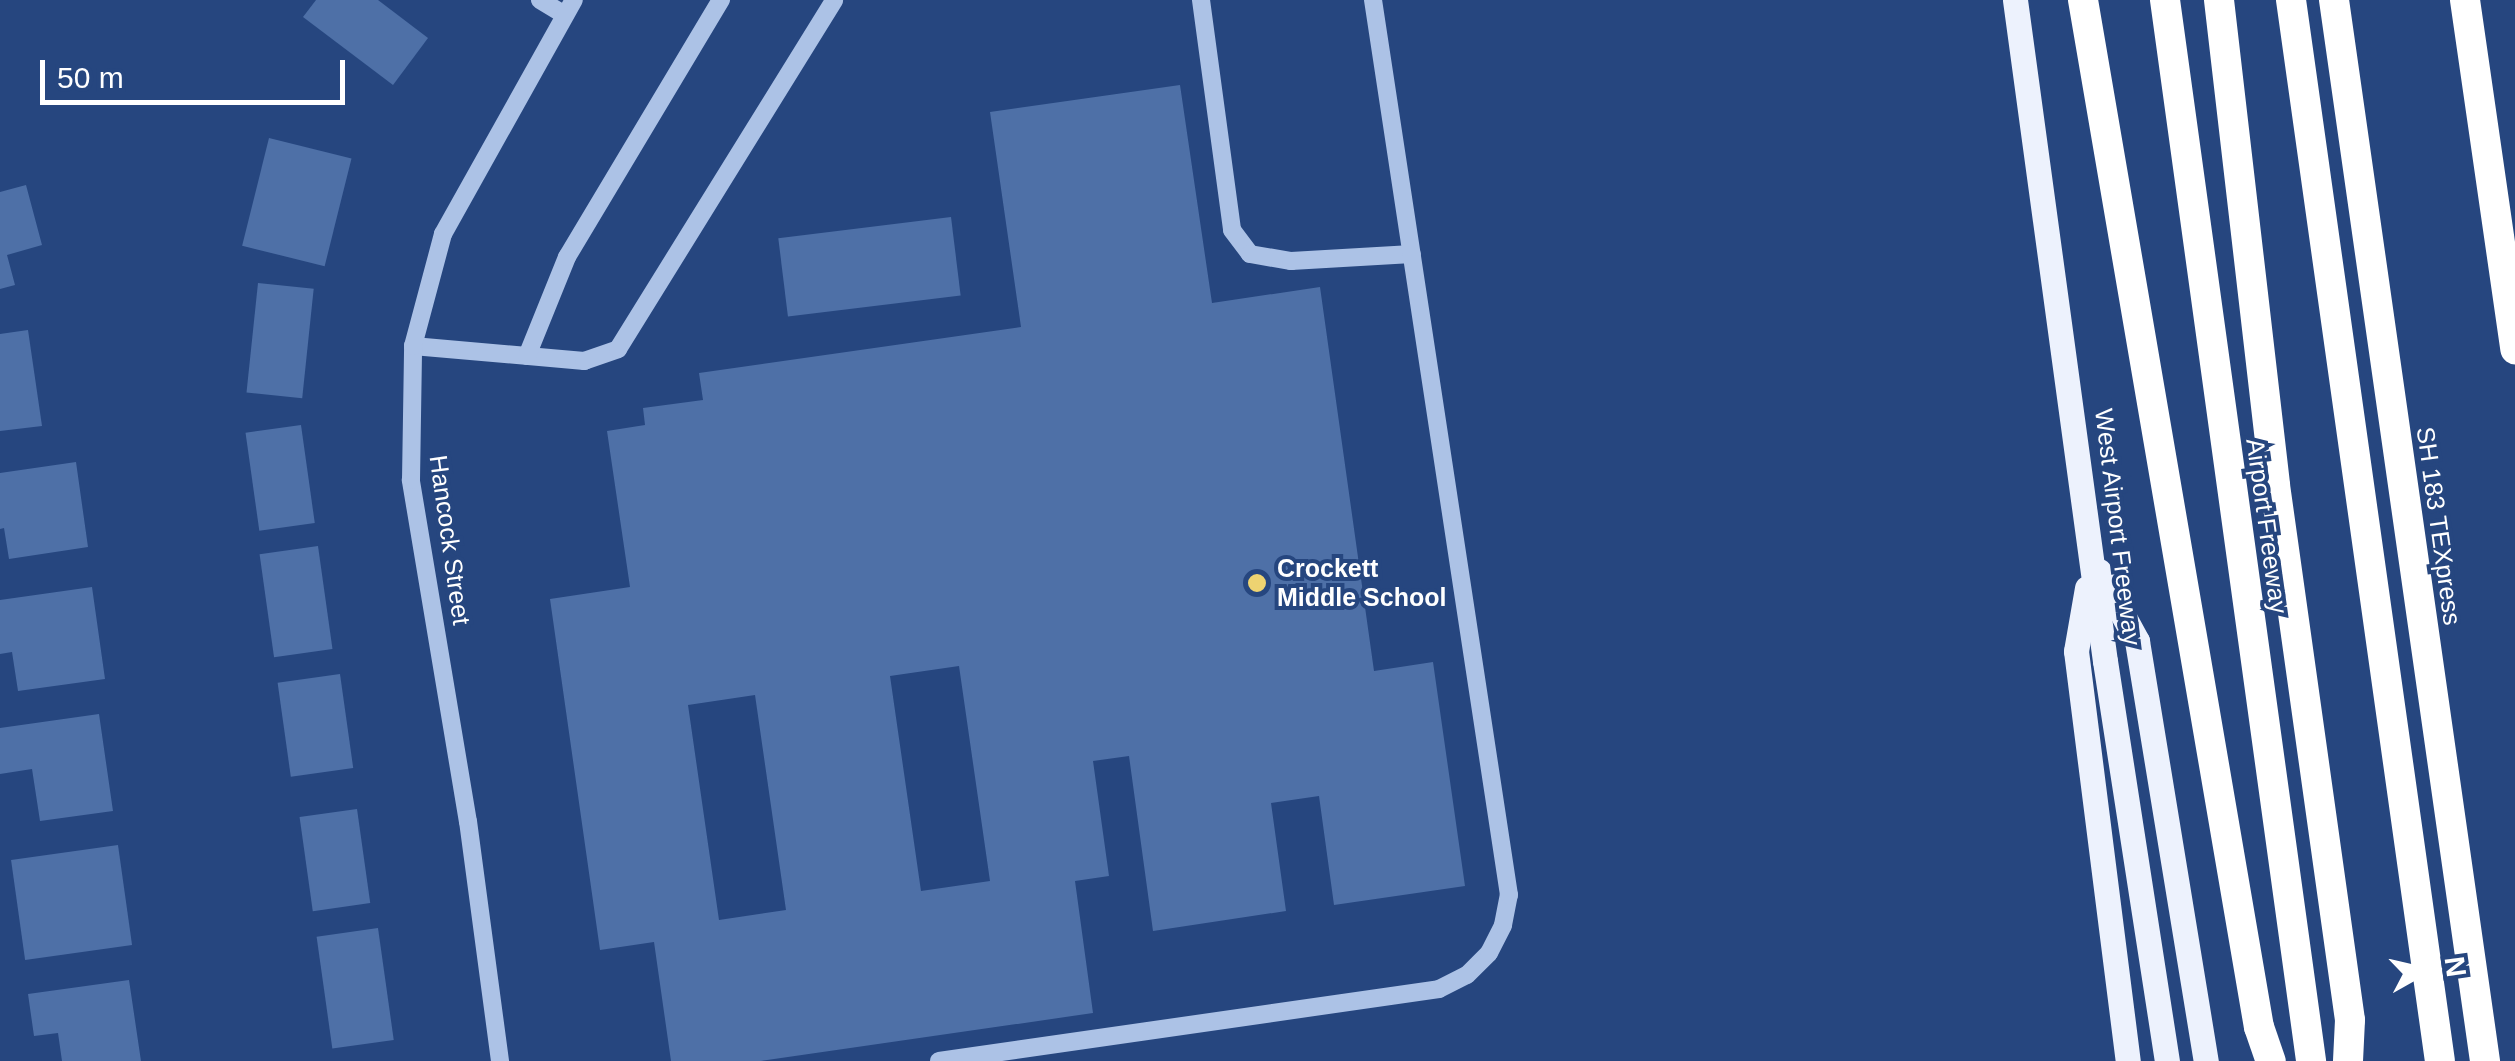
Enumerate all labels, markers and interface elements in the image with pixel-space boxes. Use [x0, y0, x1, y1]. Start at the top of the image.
scale bar [45, 40, 350, 102]
text: 50 m [57, 61, 124, 94]
street label: West Airport Freeway [2088, 406, 2148, 648]
street label: SH 183 TEXpress [2410, 425, 2468, 627]
street label: Airport Freeway [2240, 437, 2294, 615]
street label: Hancock Street [423, 453, 477, 627]
place label: Crockett Middle School [1277, 554, 1446, 613]
marker: Crockett Middle School [1246, 572, 1268, 594]
north arrow [2375, 921, 2475, 1021]
text: N [2438, 955, 2472, 979]

